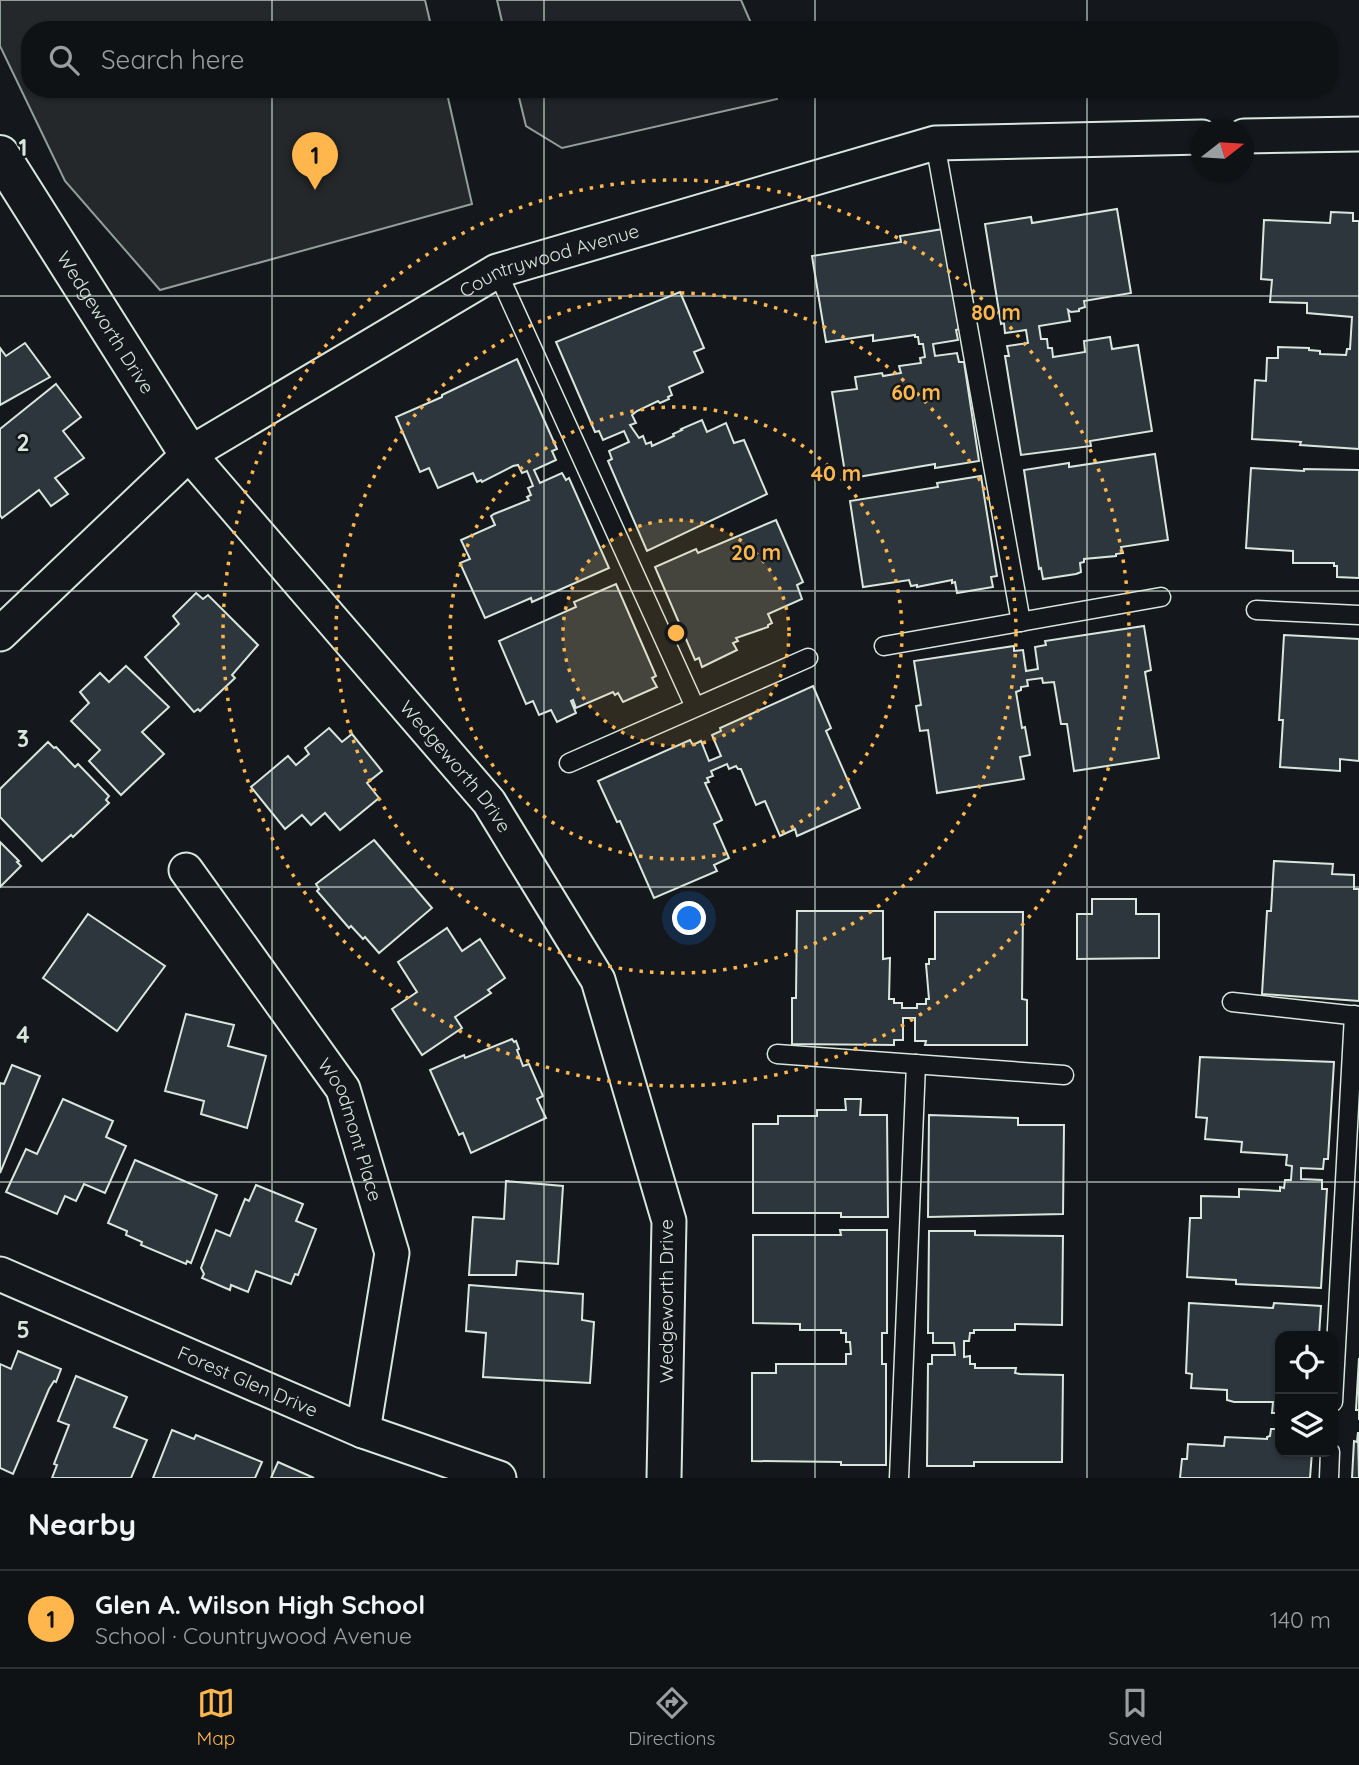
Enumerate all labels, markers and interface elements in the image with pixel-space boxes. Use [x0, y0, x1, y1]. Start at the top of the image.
search box [21, 21, 1338, 98]
icon: search [45, 41, 83, 79]
text: Search here [101, 43, 245, 76]
north arrow [1191, 119, 1254, 182]
pin: 1 [292, 132, 338, 190]
text: 1 [19, 133, 27, 162]
street label: Countrywood Avenue [455, 218, 642, 303]
street label: Wedgeworth Drive [52, 247, 160, 398]
text: 80 m [971, 299, 1021, 325]
text: 60 m [891, 379, 941, 405]
text: 2 [16, 428, 30, 457]
text: 40 m [811, 460, 861, 486]
text: 20 m [731, 539, 781, 565]
centre of rings [664, 621, 688, 645]
street label: Wedgeworth Drive [395, 695, 517, 837]
text: 3 [17, 724, 29, 753]
your location [672, 901, 706, 935]
text: 4 [16, 1020, 30, 1049]
street label: Woodmont Place [313, 1053, 388, 1204]
street label: Wedgeworth Drive [654, 1219, 678, 1383]
text: 5 [16, 1315, 30, 1344]
map controls [1275, 1331, 1338, 1457]
button: locate [1275, 1331, 1338, 1394]
street label: Forest Glen Drive [174, 1340, 322, 1422]
button: layers [1275, 1394, 1338, 1457]
text: Nearby [28, 1505, 136, 1543]
text: Glen A. Wilson High School [95, 1588, 425, 1621]
text: 1 [47, 1605, 55, 1634]
text: 140 m [1270, 1605, 1331, 1634]
text: School · Countrywood Avenue [95, 1621, 412, 1650]
tab: Map [197, 1684, 235, 1750]
tab: Directions [628, 1684, 715, 1750]
tab: Saved [1108, 1684, 1163, 1750]

